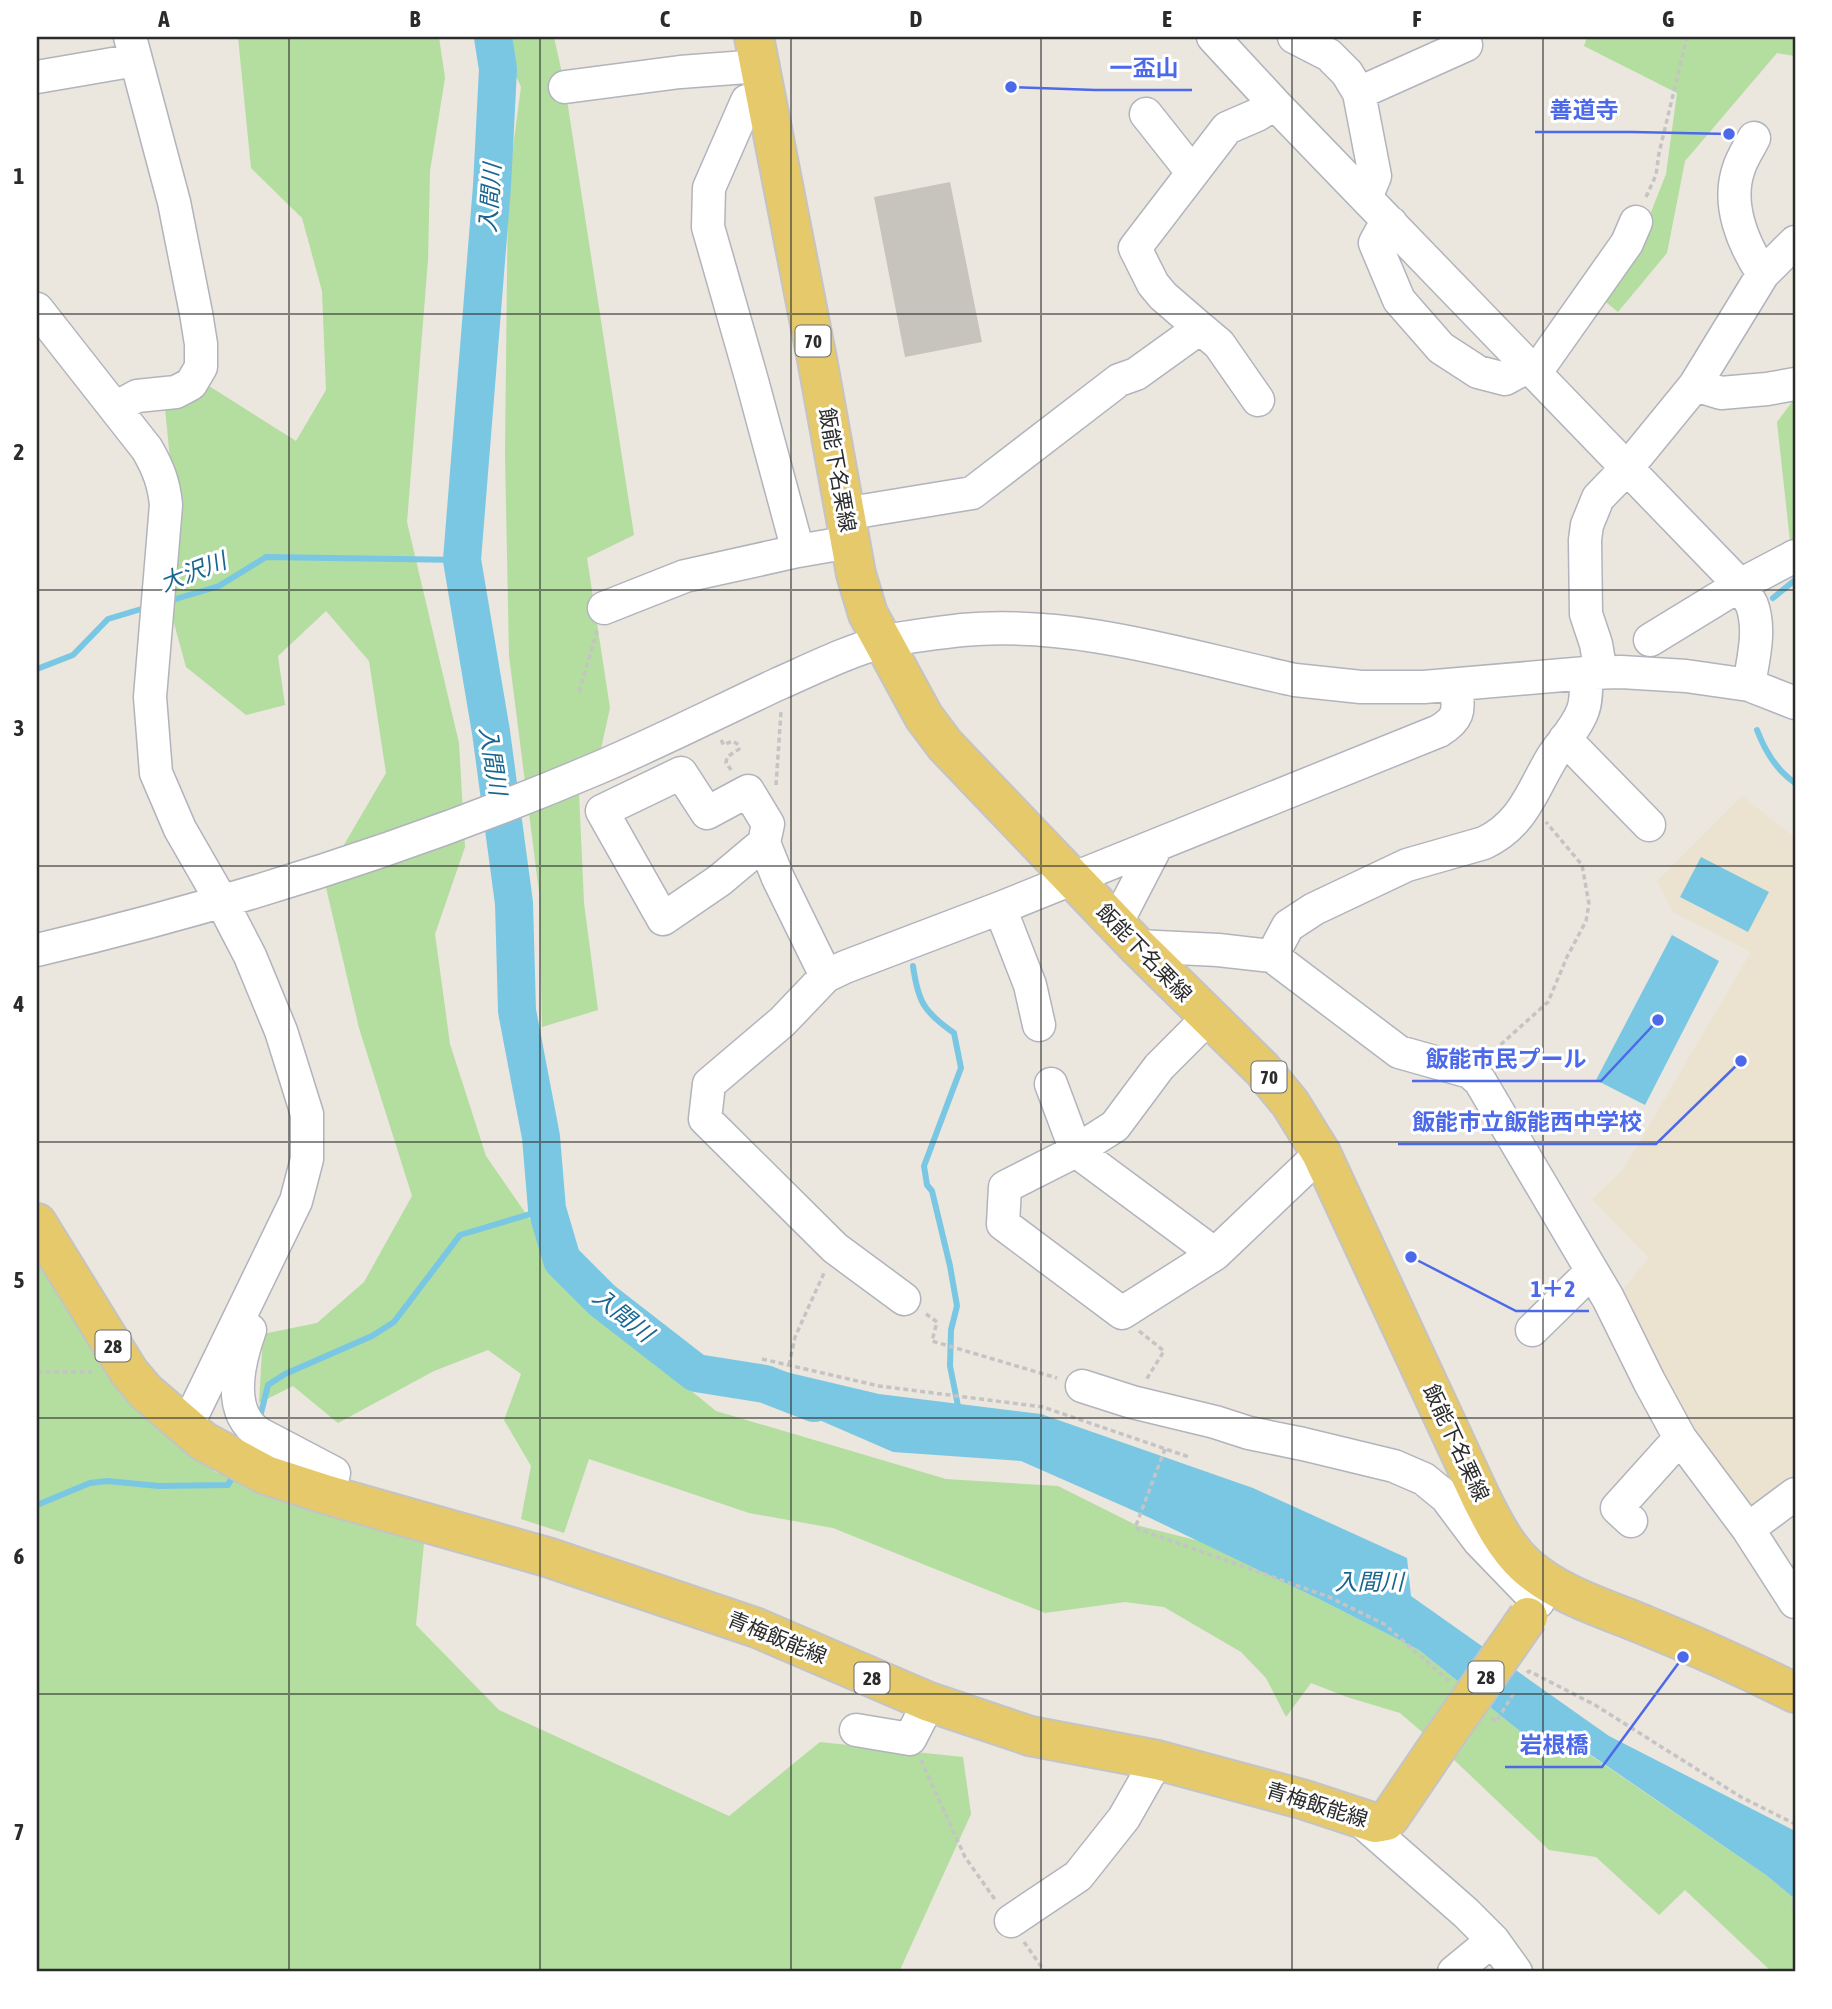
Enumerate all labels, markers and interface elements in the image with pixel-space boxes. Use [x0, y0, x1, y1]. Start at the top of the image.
text: A [157, 6, 170, 32]
text: B [410, 6, 421, 32]
text: C [660, 6, 671, 32]
text: D [910, 6, 923, 32]
text: E [1162, 6, 1172, 32]
text: F [1412, 6, 1422, 32]
text: G [1662, 6, 1674, 32]
callout: 一盃山 [1095, 46, 1192, 90]
text: 一盃山 [1110, 55, 1179, 81]
callout: 善道寺 [1535, 88, 1632, 132]
text: 善道寺 [1550, 97, 1619, 123]
water label: 入間川 [475, 160, 506, 233]
text: 1 [14, 163, 25, 189]
road number: 70 [796, 326, 830, 356]
street label: 飯能下名栗線 [815, 406, 861, 534]
text: 2 [14, 439, 24, 465]
water label: 大沢川 [156, 546, 233, 597]
text: 3 [14, 715, 24, 741]
water label: 入間川 [475, 725, 512, 800]
street label: 飯能下名栗線 [1092, 899, 1197, 1006]
text: 4 [13, 991, 25, 1017]
callout: 飯能市民プール [1412, 1037, 1601, 1081]
text: 飯能市民プール [1426, 1046, 1587, 1072]
road number: 70 [1252, 1062, 1286, 1092]
callout: 飯能市立飯能西中学校 [1398, 1100, 1656, 1144]
text: 飯能市立飯能西中学校 [1412, 1109, 1642, 1135]
text: 5 [14, 1267, 25, 1293]
callout: 1＋2 [1516, 1267, 1589, 1311]
text: 1＋2 [1531, 1276, 1575, 1302]
water label: 入間川 [588, 1283, 660, 1349]
road number: 28 [96, 1330, 130, 1362]
street label: 飯能下名栗線 [1419, 1380, 1494, 1505]
text: 6 [14, 1543, 25, 1569]
water label: 入間川 [1335, 1569, 1407, 1595]
street label: 青梅飯能線 [724, 1606, 831, 1668]
road number: 28 [854, 1662, 890, 1694]
road number: 28 [1468, 1662, 1504, 1693]
callout: 岩根橋 [1505, 1723, 1602, 1767]
text: 岩根橋 [1520, 1732, 1589, 1758]
street label: 青梅飯能線 [1264, 1777, 1371, 1831]
text: 7 [14, 1819, 24, 1845]

